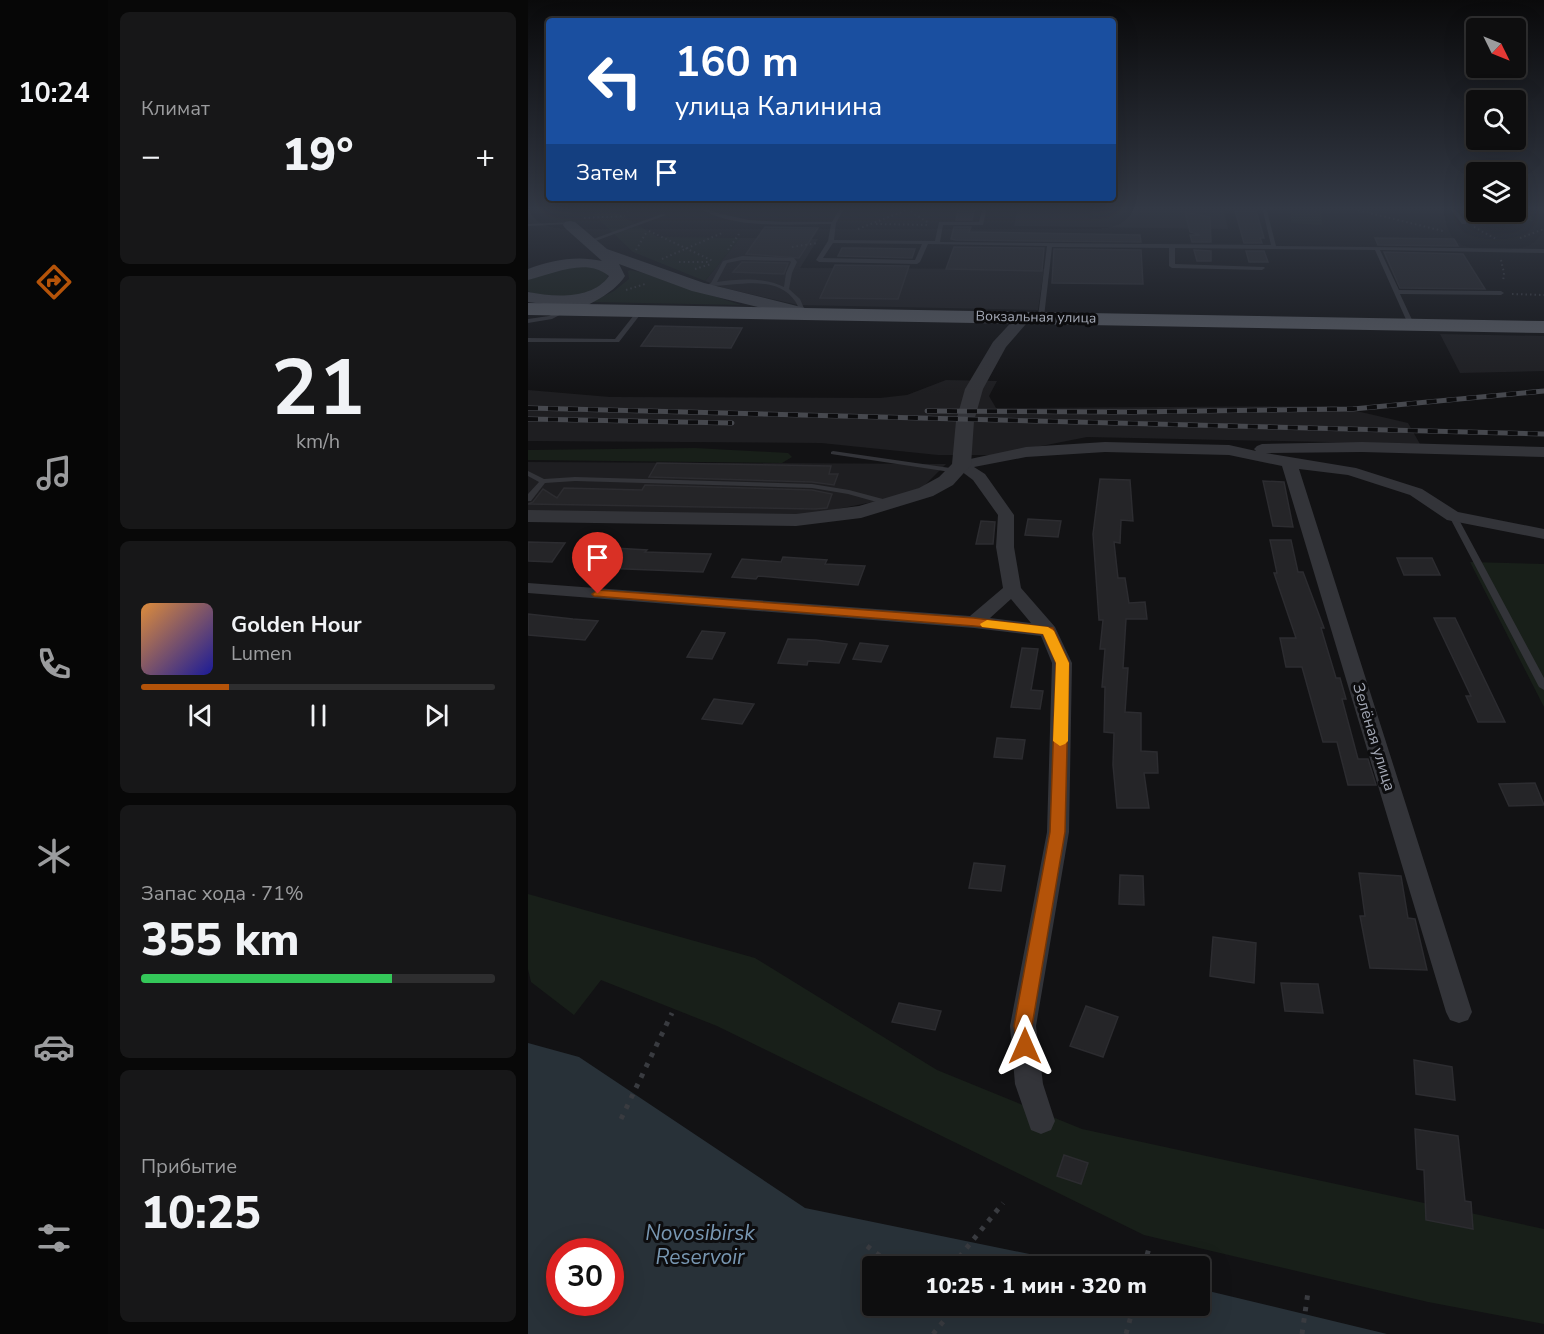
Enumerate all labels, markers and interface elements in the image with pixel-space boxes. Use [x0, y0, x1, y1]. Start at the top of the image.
north arrow [1466, 18, 1526, 78]
map controls [1466, 18, 1526, 222]
text: 160 m [675, 34, 799, 91]
icon: left [576, 42, 654, 120]
text: 10:24 [18, 75, 90, 112]
text: улица Калинина [675, 88, 882, 125]
button: search [1466, 90, 1526, 150]
text: Климат [141, 95, 210, 122]
text: 19° [282, 125, 354, 186]
text: − [141, 134, 161, 179]
text: + [475, 134, 495, 179]
icon: arrive [650, 156, 683, 189]
text: Затем [576, 158, 638, 188]
button: layers [1466, 162, 1526, 222]
icon: directions [33, 261, 75, 303]
street label: Вокзальная улица [975, 306, 1097, 328]
text: 21 [271, 335, 365, 442]
text: km/h [296, 428, 340, 455]
icon: music [33, 452, 75, 494]
pin [572, 532, 623, 594]
icon: arrive [581, 541, 614, 574]
text: Golden Hour [231, 610, 362, 640]
text: Lumen [231, 640, 292, 667]
icon: phone [33, 643, 75, 685]
street label: Зелёная улица [1347, 680, 1401, 794]
icon: previous [184, 699, 217, 732]
icon: pause [302, 699, 335, 732]
icon: next [420, 699, 453, 732]
icon: climate [33, 835, 75, 877]
text: Запас хода · 71% [141, 880, 304, 907]
text: 355 km [141, 910, 300, 971]
position arrow [993, 1014, 1057, 1078]
icon: car [33, 1026, 75, 1068]
text: Прибытие [141, 1153, 237, 1180]
text: 10:25 [141, 1183, 261, 1244]
icon: filters [33, 1217, 75, 1259]
water label: Novosibirsk Reservoir [645, 1219, 755, 1271]
speed limit sign: 30 [546, 1238, 624, 1316]
text: 10:25 · 1 мин · 320 m [925, 1271, 1147, 1301]

